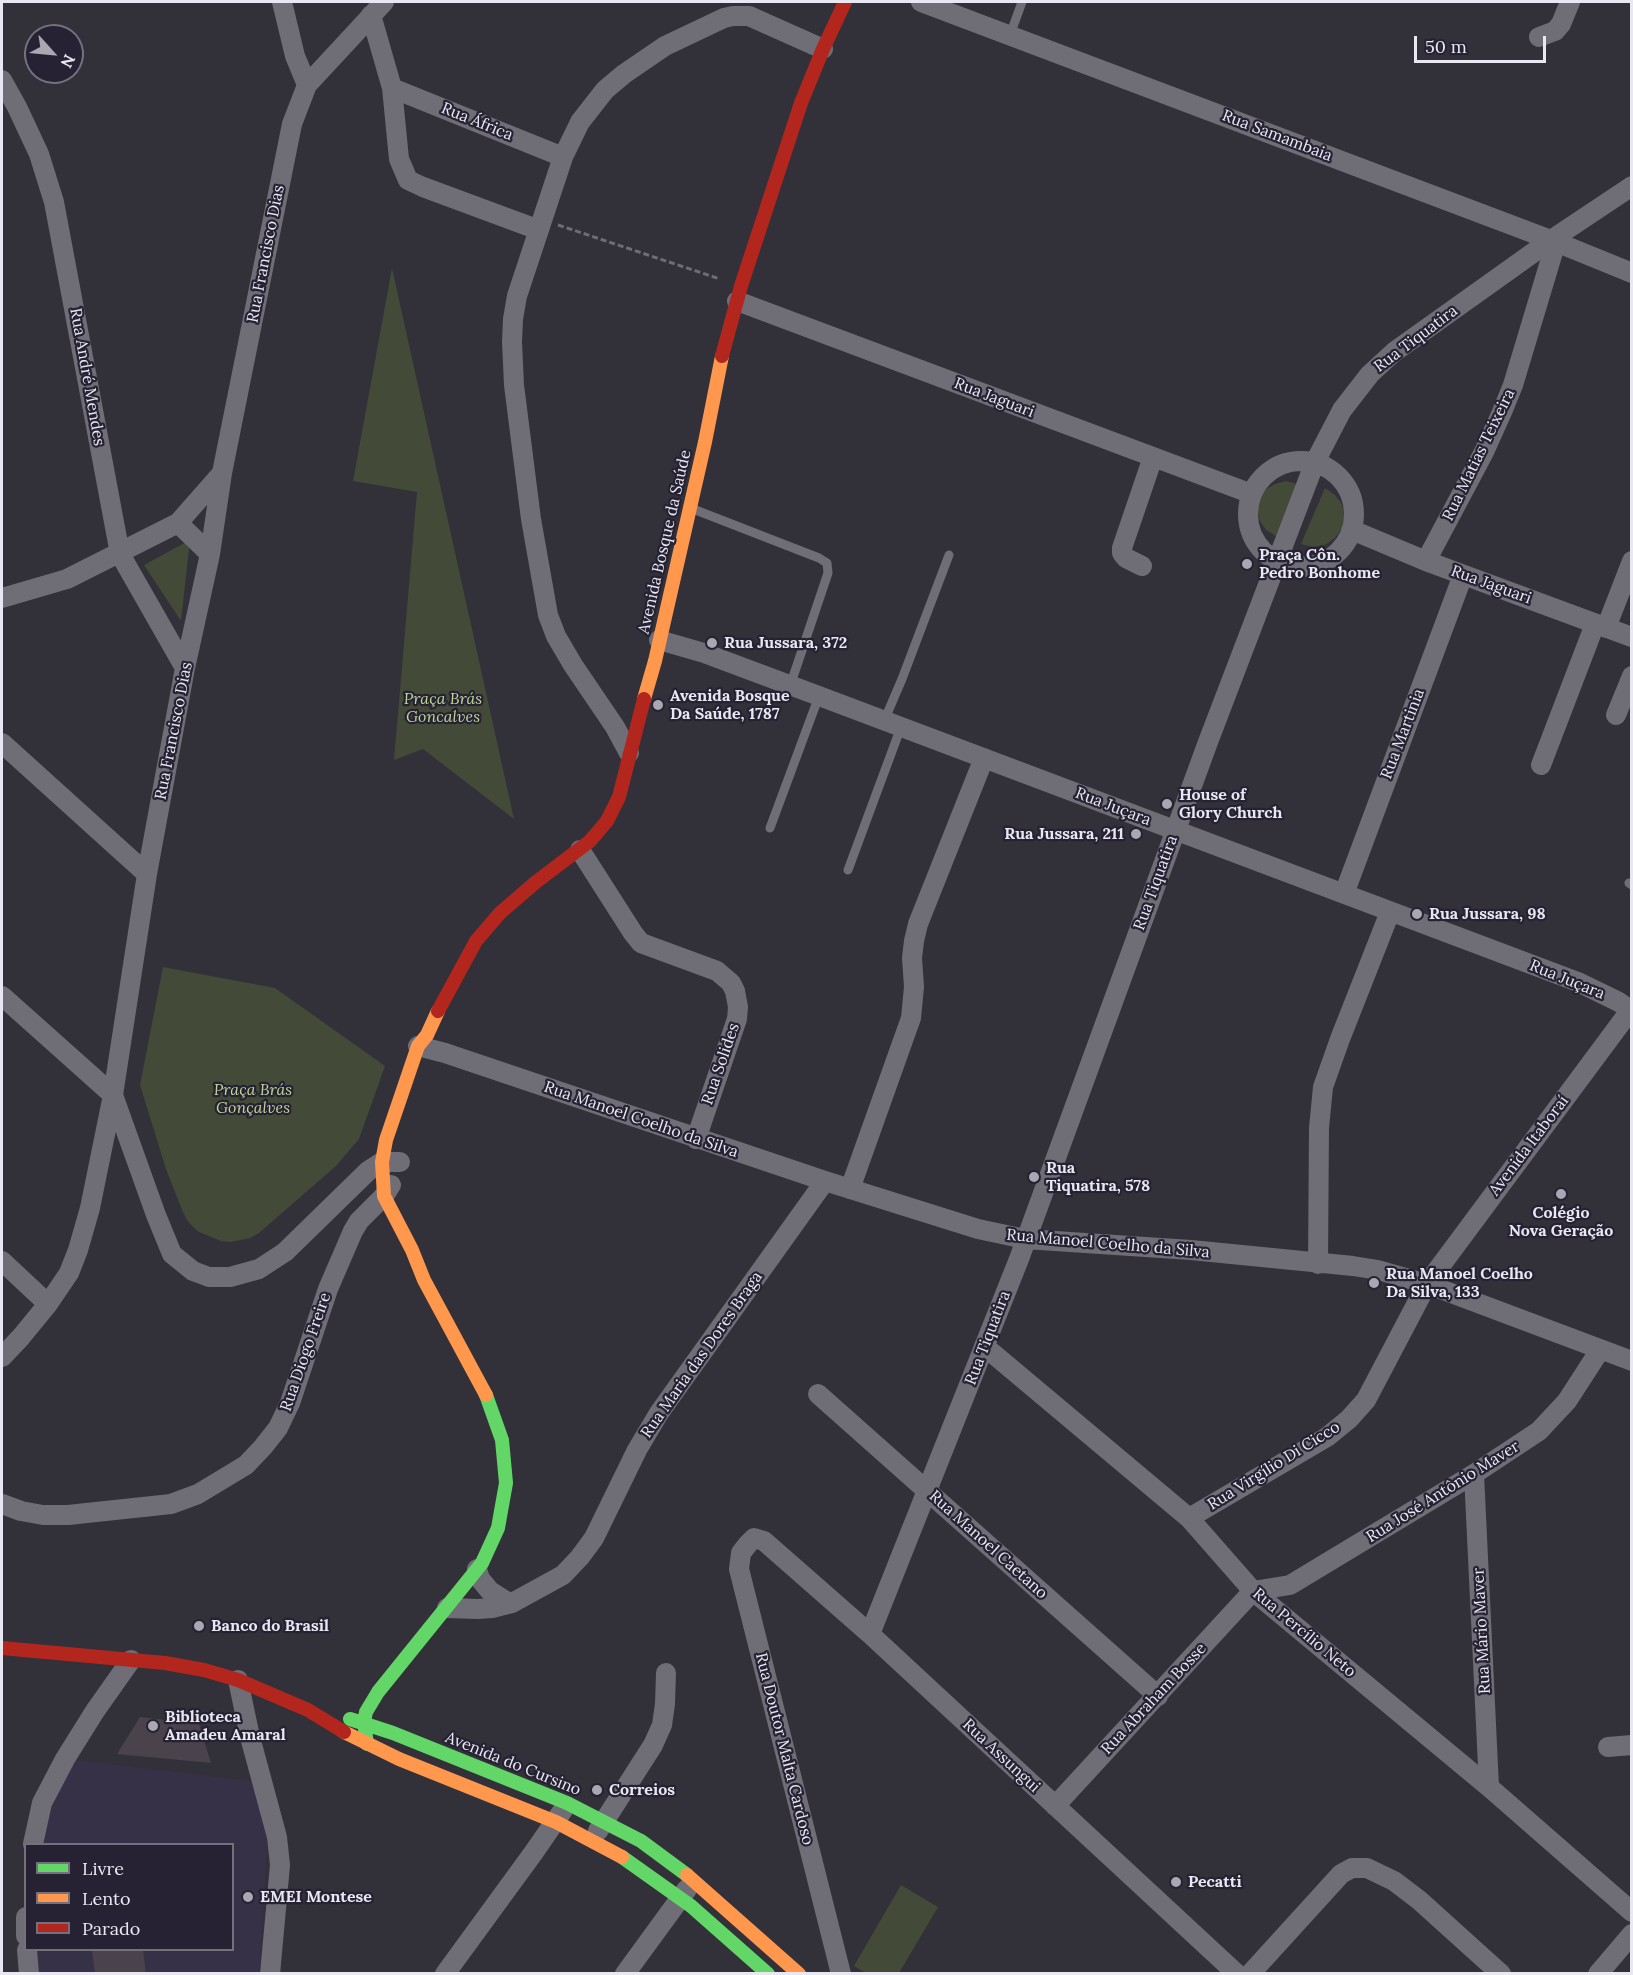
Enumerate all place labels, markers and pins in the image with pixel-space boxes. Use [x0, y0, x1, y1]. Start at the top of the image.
place label: Praça Côn. Pedro Bonhome [1259, 545, 1380, 583]
marker: Praça Côn. Pedro Bonhome [1240, 557, 1254, 571]
place label: Rua Jussara, 372 [724, 633, 847, 653]
marker: Rua Jussara, 372 [705, 636, 719, 650]
place label: Avenida Bosque Da Saúde, 1787 [670, 686, 790, 724]
marker: Avenida Bosque Da Saúde, 1787 [651, 698, 665, 712]
place label: House of Glory Church [1179, 785, 1282, 823]
marker: House of Glory Church [1160, 797, 1174, 811]
place label: Rua Jussara, 211 [1004, 824, 1124, 844]
marker: Rua Jussara, 211 [1129, 827, 1143, 841]
place label: Rua Jussara, 98 [1429, 904, 1546, 924]
marker: Rua Jussara, 98 [1410, 907, 1424, 921]
place label: Rua Tiquatira, 578 [1046, 1158, 1150, 1196]
marker: Rua Tiquatira, 578 [1027, 1170, 1041, 1184]
marker: Colégio Nova Geração [1554, 1187, 1568, 1201]
place label: Colégio Nova Geração [1509, 1203, 1613, 1241]
place label: Rua Manoel Coelho Da Silva, 133 [1386, 1264, 1533, 1302]
marker: Rua Manoel Coelho Da Silva, 133 [1367, 1276, 1381, 1290]
place label: Banco do Brasil [211, 1616, 329, 1636]
marker: Banco do Brasil [192, 1619, 206, 1633]
place label: Biblioteca Amadeu Amaral [165, 1707, 286, 1745]
marker: Biblioteca Amadeu Amaral [146, 1719, 160, 1733]
place label: Correios [609, 1780, 675, 1800]
marker: Correios [590, 1783, 604, 1797]
place label: Pecatti [1188, 1872, 1242, 1892]
marker: Pecatti [1169, 1875, 1183, 1889]
place label: EMEI Montese [260, 1887, 372, 1907]
marker: EMEI Montese [241, 1890, 255, 1904]

